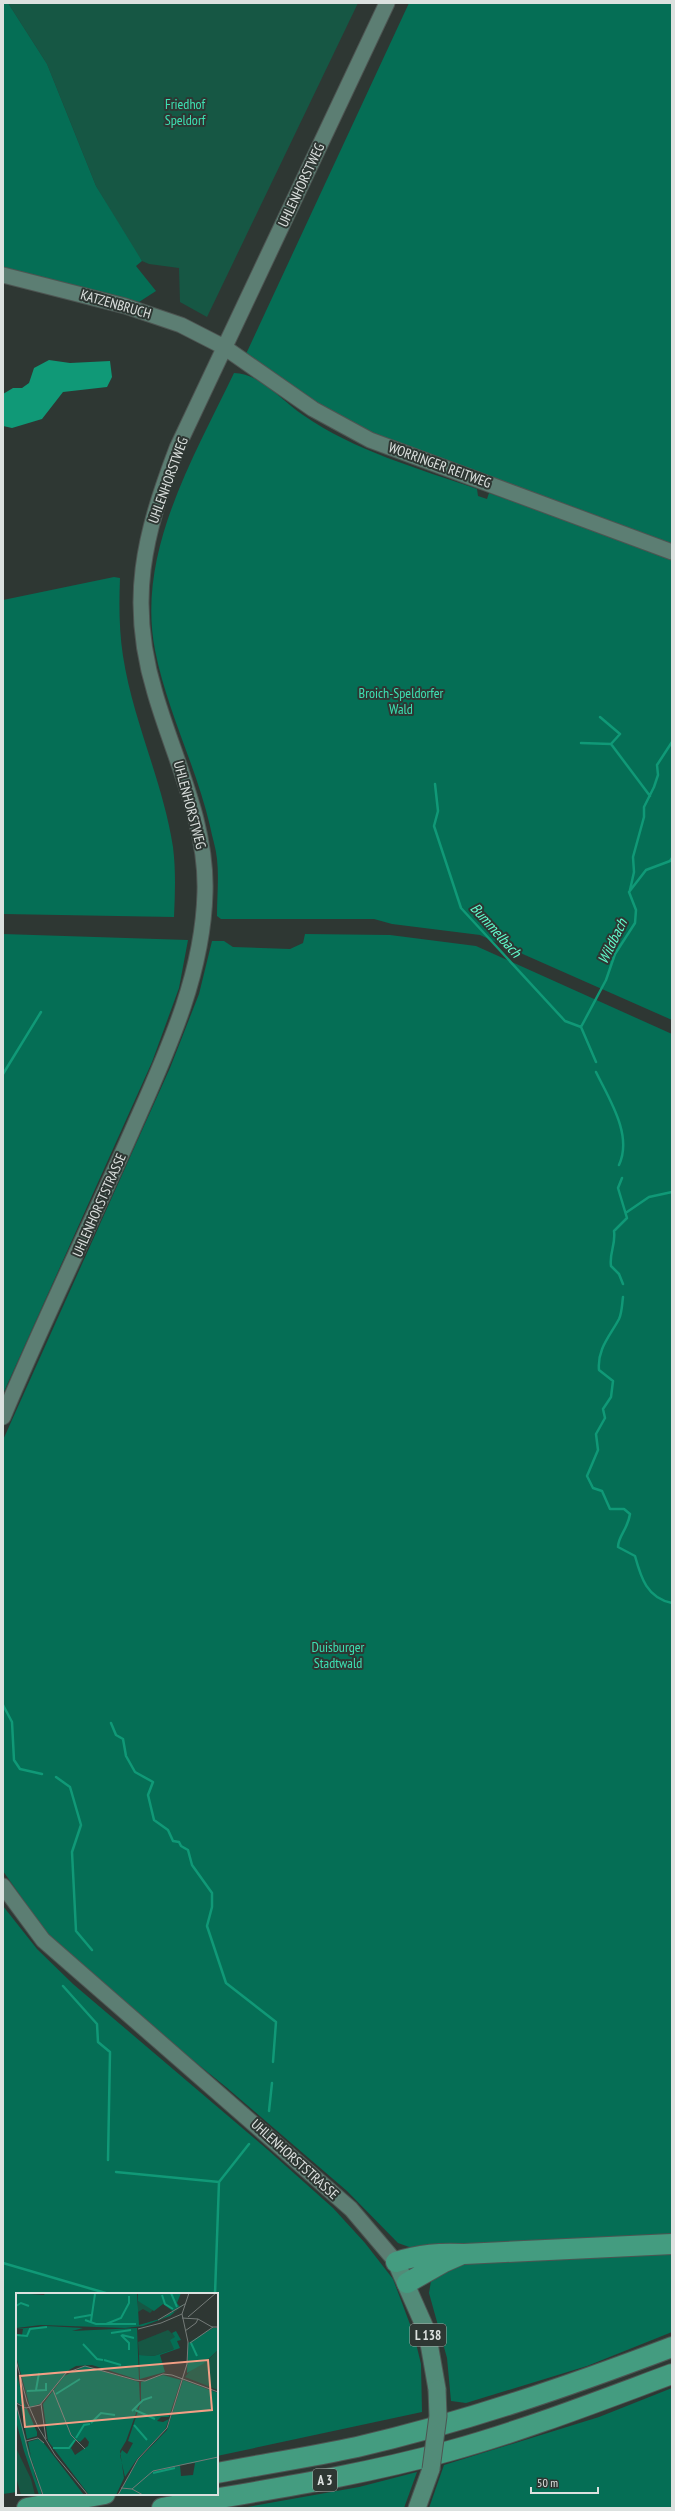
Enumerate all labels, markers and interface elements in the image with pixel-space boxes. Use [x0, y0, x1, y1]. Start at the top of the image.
park label: Friedhof Speldorf [165, 95, 206, 129]
street label: UHLENHORSTWEG [274, 140, 328, 230]
street label: KATZENBRUCH [79, 285, 153, 323]
street label: UHLENHORSTWEG [144, 434, 192, 526]
street label: WORRINGER REITWEG [386, 438, 494, 492]
park label: Broich-Speldorfer Wald [359, 684, 444, 718]
street label: UHLENHORSTWEG [170, 759, 210, 851]
water label: Bummelbach [466, 899, 526, 962]
water label: Wildbach [593, 914, 632, 967]
street label: UHLENHORSTSTRASSE [68, 1150, 130, 1260]
park label: Duisburger Stadtwald [312, 1638, 365, 1672]
street label: UHLENHORSTSTRASSE [248, 2115, 342, 2203]
inset map [16, 2293, 218, 2495]
road number: L 138 [410, 2324, 446, 2346]
road number: A 3 [313, 2469, 337, 2491]
scale bar [531, 2469, 598, 2495]
text: 50 m [537, 2475, 558, 2490]

